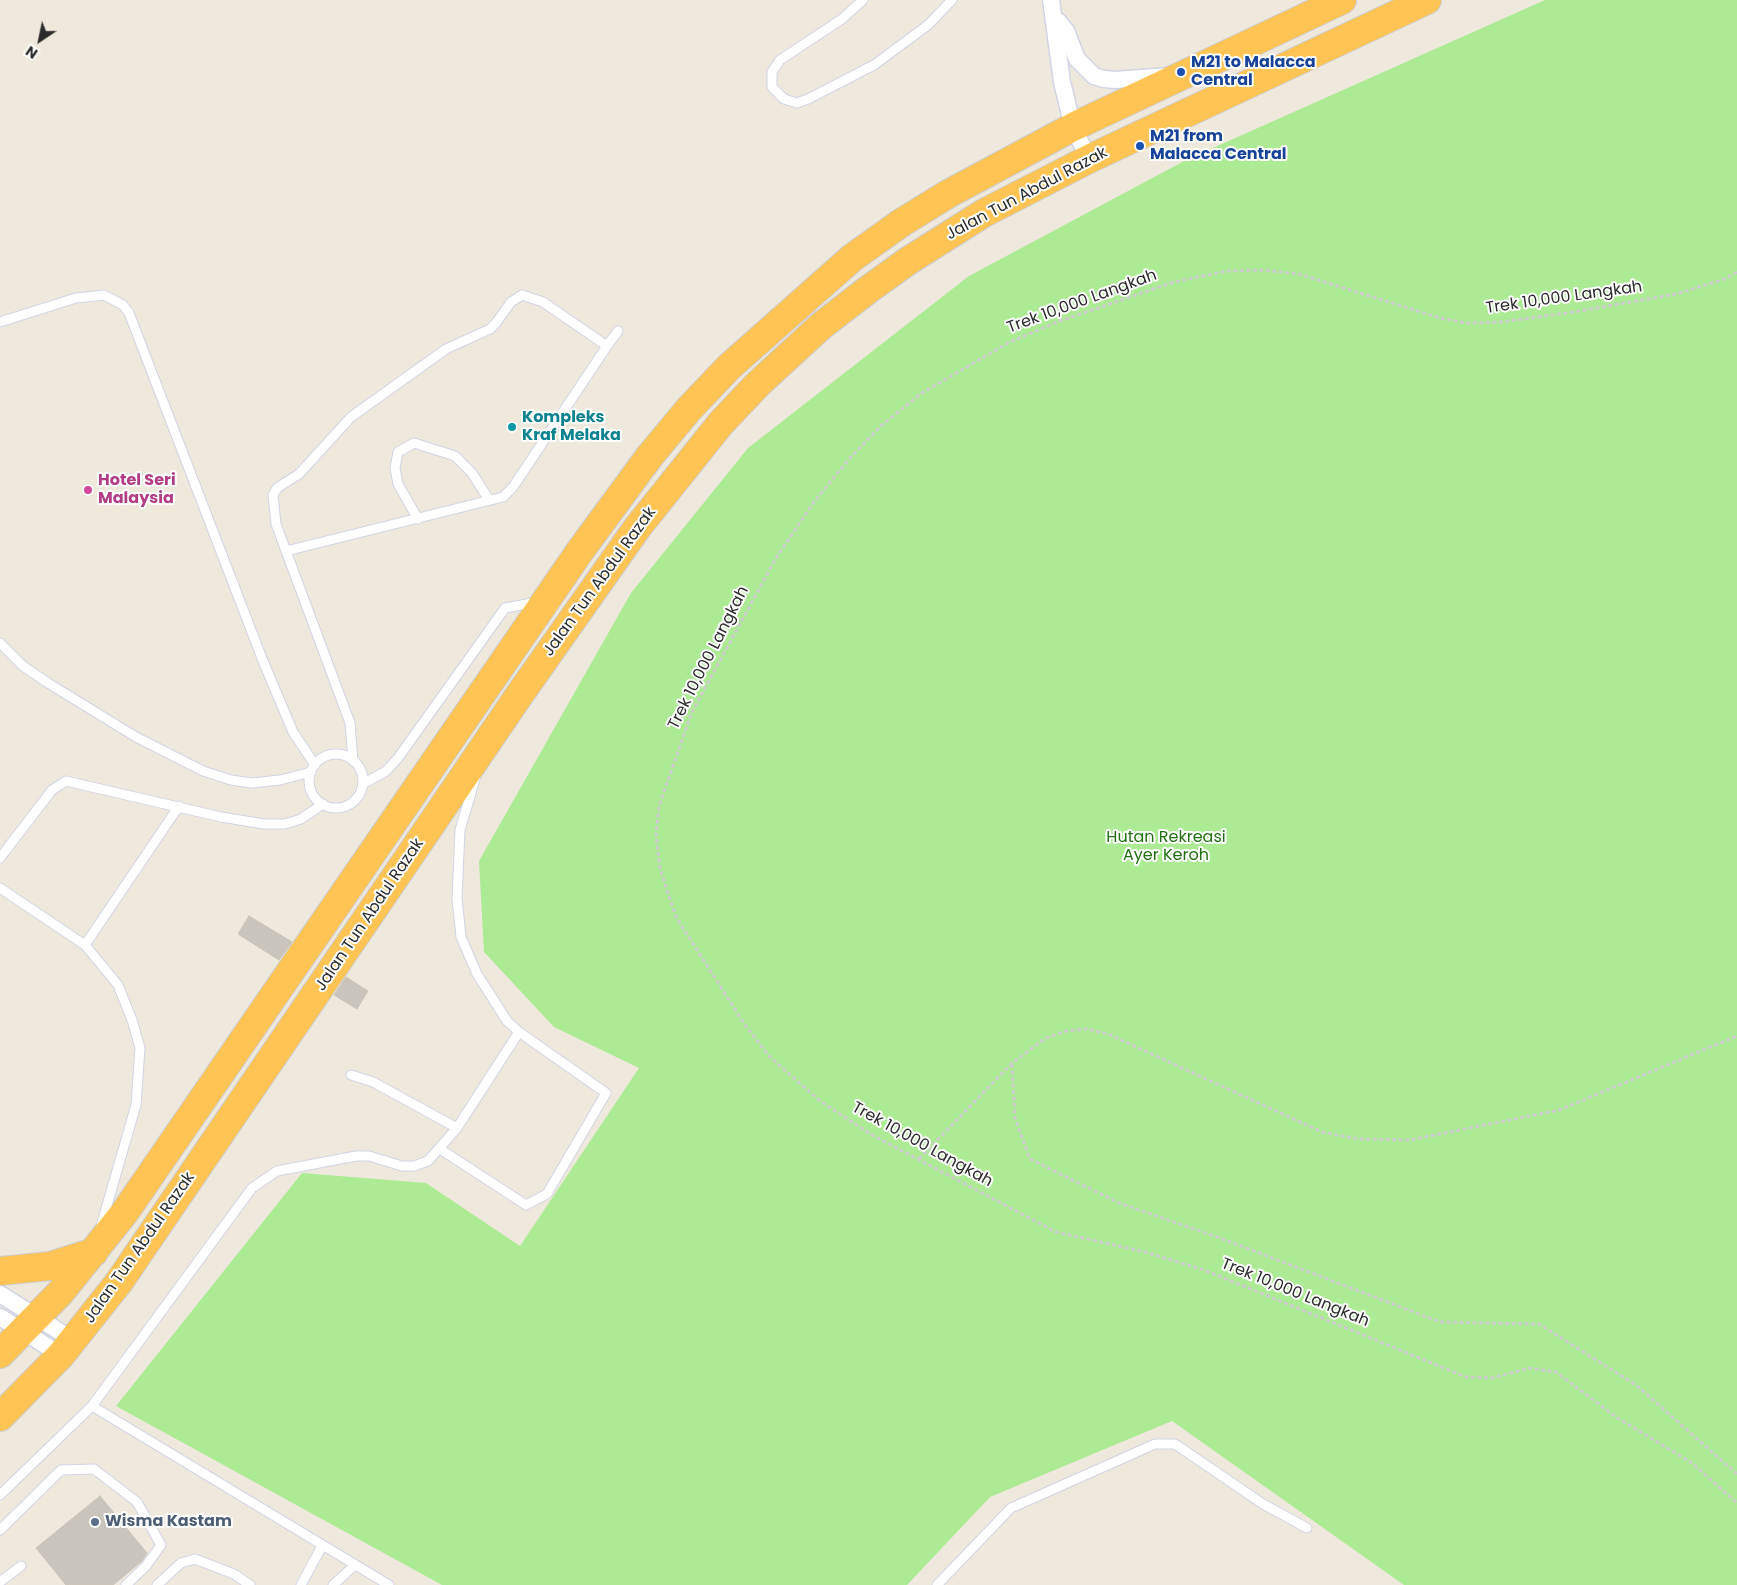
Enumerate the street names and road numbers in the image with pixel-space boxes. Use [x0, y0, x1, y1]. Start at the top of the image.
street label: Jalan Tun Abdul Razak [943, 143, 1111, 245]
street label: Trek 10,000 Langkah [1005, 266, 1159, 338]
street label: Trek 10,000 Langkah [1484, 278, 1644, 318]
street label: Jalan Tun Abdul Razak [539, 504, 661, 660]
street label: Trek 10,000 Langkah [665, 583, 753, 733]
street label: Jalan Tun Abdul Razak [312, 835, 428, 995]
street label: Trek 10,000 Langkah [848, 1098, 996, 1192]
street label: Jalan Tun Abdul Razak [81, 1169, 199, 1327]
street label: Trek 10,000 Langkah [1218, 1255, 1372, 1331]

